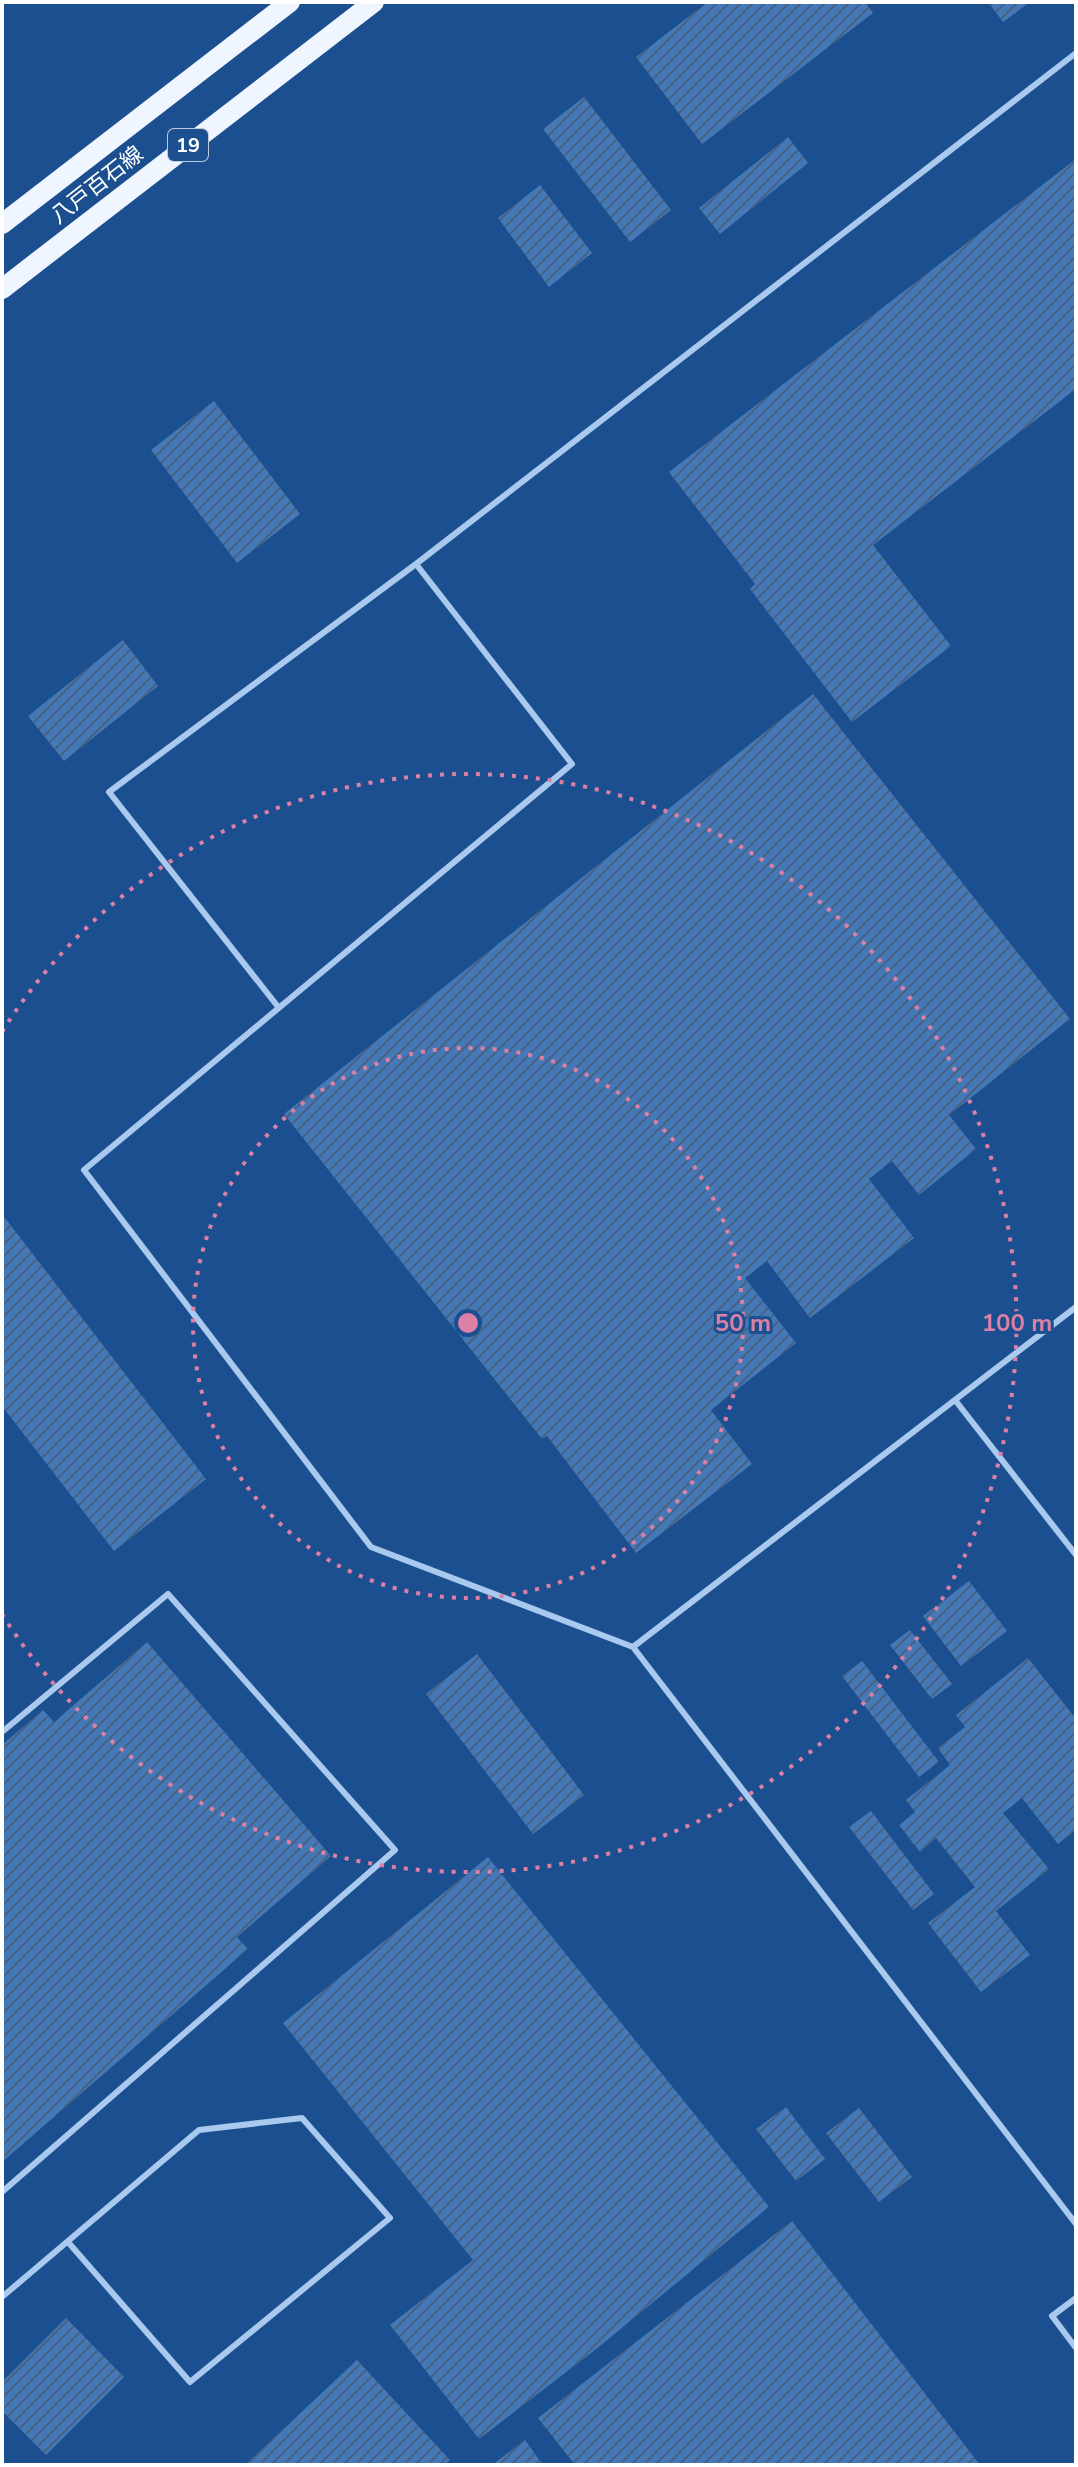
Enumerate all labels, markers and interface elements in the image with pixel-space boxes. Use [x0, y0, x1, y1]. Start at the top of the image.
road number: 19 [168, 129, 208, 161]
street label: 八戸百石線 [44, 139, 150, 231]
text: 50 m [715, 1307, 771, 1339]
text: 100 m [982, 1307, 1052, 1339]
centre of rings [454, 1309, 482, 1337]

